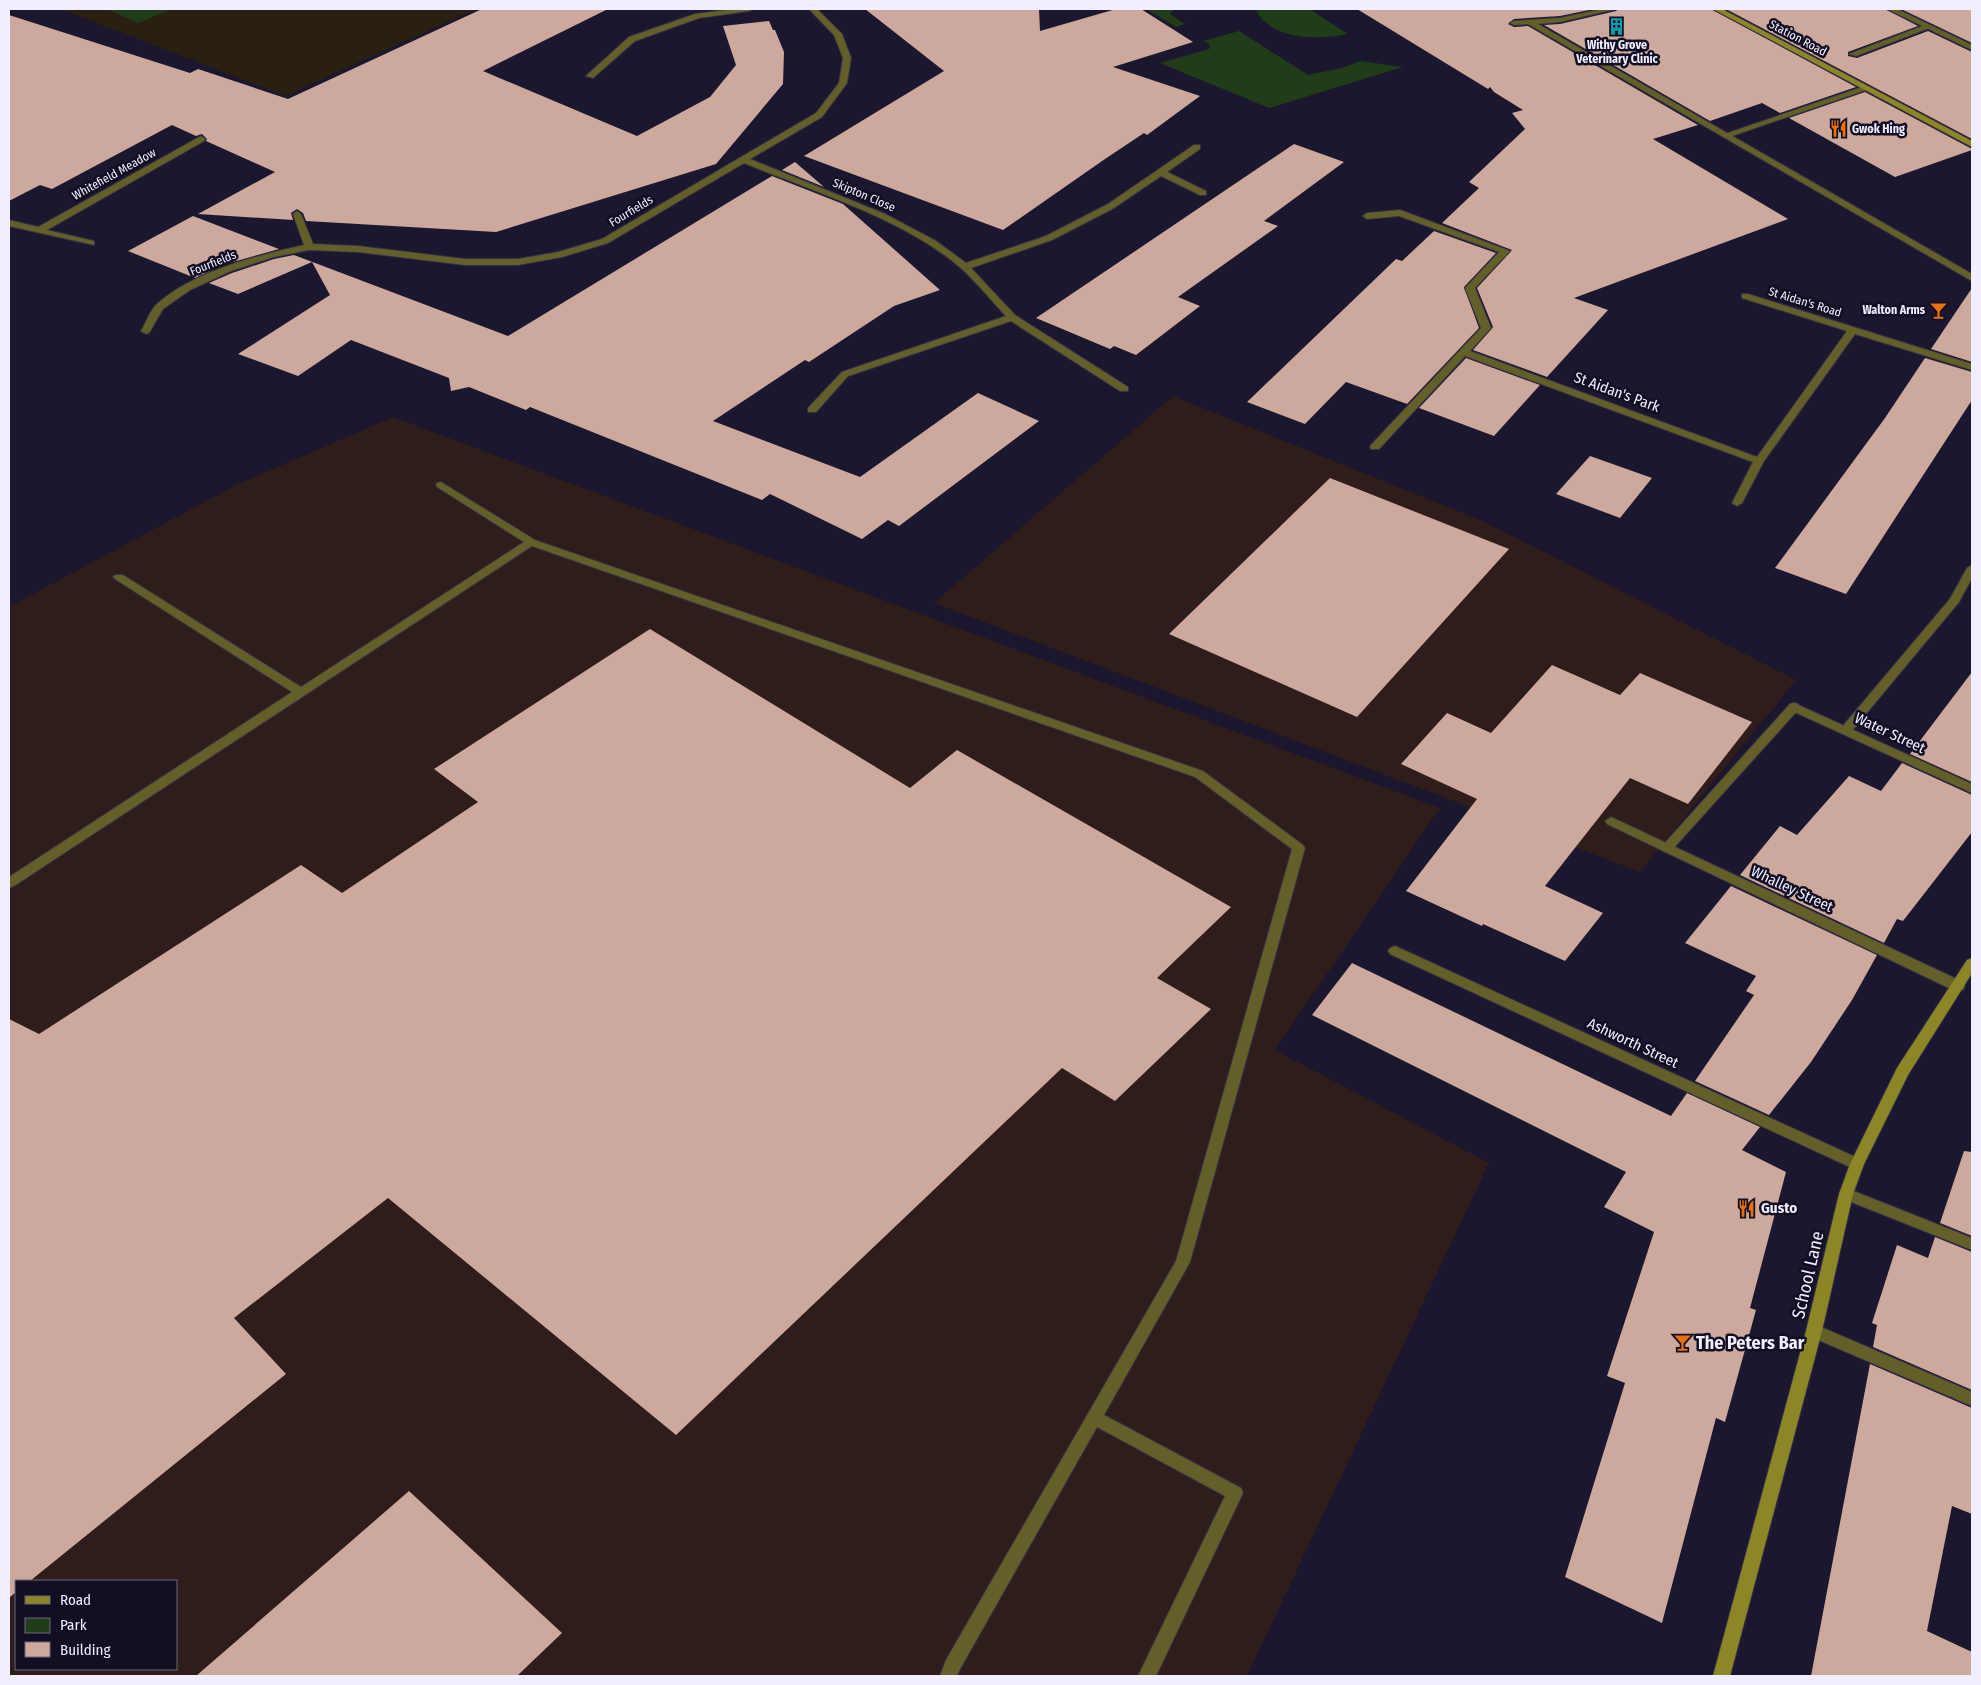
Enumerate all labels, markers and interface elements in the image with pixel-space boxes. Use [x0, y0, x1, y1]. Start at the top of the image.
building icon: Withy Grove Veterinary Clinic [1607, 16, 1627, 36]
street label: Station Road [1767, 17, 1829, 59]
place label: Withy Grove Veterinary Clinic [1575, 38, 1659, 66]
restaurant icon: Gwok Hing [1828, 119, 1848, 139]
place label: Gwok Hing [1852, 122, 1905, 136]
street label: Whitefield Meadow [70, 145, 158, 203]
street label: Skipton Close [831, 176, 897, 214]
street label: Fourfields [607, 193, 655, 229]
street label: Fourfields [188, 247, 238, 279]
street label: St Aidan's Road [1767, 284, 1843, 320]
bar icon: Walton Arms [1929, 300, 1949, 320]
place label: Walton Arms [1862, 303, 1926, 317]
street label: St Aidan's Park [1572, 368, 1662, 416]
street label: Water Street [1852, 709, 1928, 757]
street label: Whalley Street [1748, 862, 1836, 916]
street label: Ashworth Street [1585, 1014, 1681, 1072]
restaurant icon: Gusto [1737, 1198, 1757, 1218]
place label: Gusto [1761, 1199, 1797, 1217]
street label: School Lane [1787, 1229, 1829, 1321]
place label: The Peters Bar [1696, 1332, 1805, 1354]
bar icon: The Peters Bar [1672, 1333, 1692, 1353]
legend [15, 1580, 178, 1670]
text: Road [60, 1591, 91, 1609]
text: Park [60, 1616, 87, 1634]
text: Building [60, 1641, 111, 1659]

